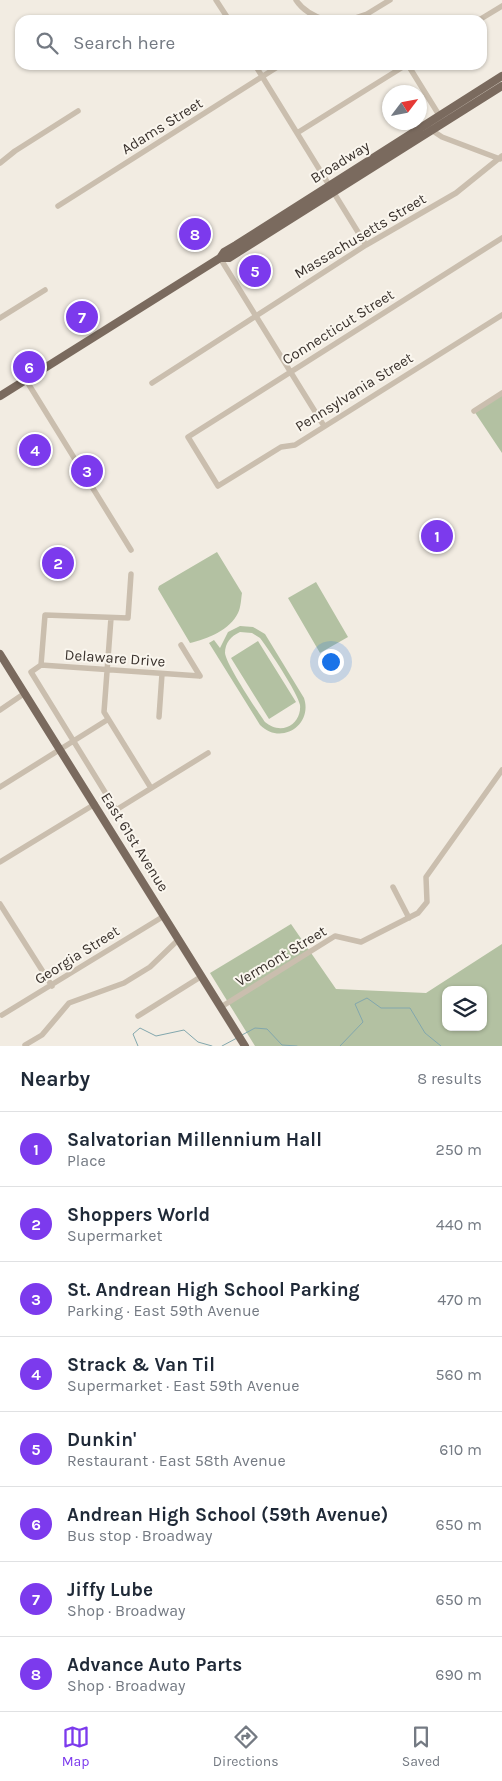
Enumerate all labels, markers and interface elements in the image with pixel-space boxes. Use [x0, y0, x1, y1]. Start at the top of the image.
search box [15, 15, 487, 70]
icon: search [33, 29, 61, 57]
text: Search here [73, 32, 175, 54]
north arrow [382, 85, 427, 130]
street label: Adams Street [118, 94, 206, 158]
street label: Broadway [307, 137, 373, 187]
street label: Massachusetts Street [291, 189, 429, 282]
pin: 8 [179, 215, 211, 253]
pin: 5 [239, 252, 271, 290]
street label: Connecticut Street [279, 285, 397, 369]
pin: 7 [66, 298, 98, 336]
pin: 6 [13, 348, 45, 386]
street label: Pennsylvania Street [292, 348, 416, 435]
pin: 4 [19, 431, 51, 469]
pin: 3 [71, 452, 103, 490]
pin: 1 [421, 517, 453, 555]
pin: 2 [42, 544, 74, 582]
street label: Delaware Drive [64, 646, 166, 670]
your location [318, 649, 344, 675]
street label: East 61st Avenue [97, 789, 173, 895]
street label: Georgia Street [31, 922, 123, 988]
street label: Vermont Street [232, 922, 330, 990]
map controls [442, 986, 487, 1031]
button: layers [442, 986, 487, 1031]
text: Nearby [20, 1067, 90, 1091]
text: 8 results [417, 1069, 482, 1088]
text: Salvatorian Millennium Hall [67, 1129, 322, 1151]
text: 1 [33, 1140, 39, 1159]
text: 250 m [435, 1140, 482, 1159]
text: Place [67, 1151, 106, 1170]
text: Shoppers World [67, 1204, 210, 1226]
text: 2 [31, 1215, 41, 1234]
text: 440 m [436, 1215, 482, 1234]
text: Supermarket [67, 1226, 163, 1245]
text: St. Andrean High School Parking [67, 1279, 360, 1301]
text: 3 [31, 1290, 41, 1309]
text: 470 m [437, 1290, 482, 1309]
text: Parking · East 59th Avenue [67, 1301, 260, 1320]
text: Strack & Van Til [67, 1354, 215, 1376]
text: 4 [31, 1365, 41, 1384]
text: 560 m [436, 1365, 482, 1384]
text: Supermarket · East 59th Avenue [67, 1376, 299, 1395]
text: Dunkin' [67, 1429, 137, 1451]
text: 5 [31, 1440, 41, 1459]
text: 610 m [439, 1440, 482, 1459]
text: Restaurant · East 58th Avenue [67, 1451, 286, 1470]
text: Andrean High School (59th Avenue) [67, 1504, 388, 1526]
text: 6 [31, 1515, 41, 1534]
text: 650 m [436, 1515, 482, 1534]
text: Bus stop · Broadway [67, 1526, 212, 1545]
text: Jiffy Lube [67, 1579, 153, 1601]
text: 7 [32, 1590, 40, 1609]
text: 650 m [436, 1590, 482, 1609]
text: Shop · Broadway [67, 1601, 186, 1620]
text: Advance Auto Parts [67, 1654, 242, 1676]
text: 8 [31, 1665, 41, 1684]
text: 690 m [435, 1665, 482, 1684]
text: Shop · Broadway [67, 1676, 186, 1695]
tab: Map [62, 1723, 90, 1770]
tab: Directions [213, 1723, 279, 1770]
tab: Saved [402, 1723, 440, 1770]

